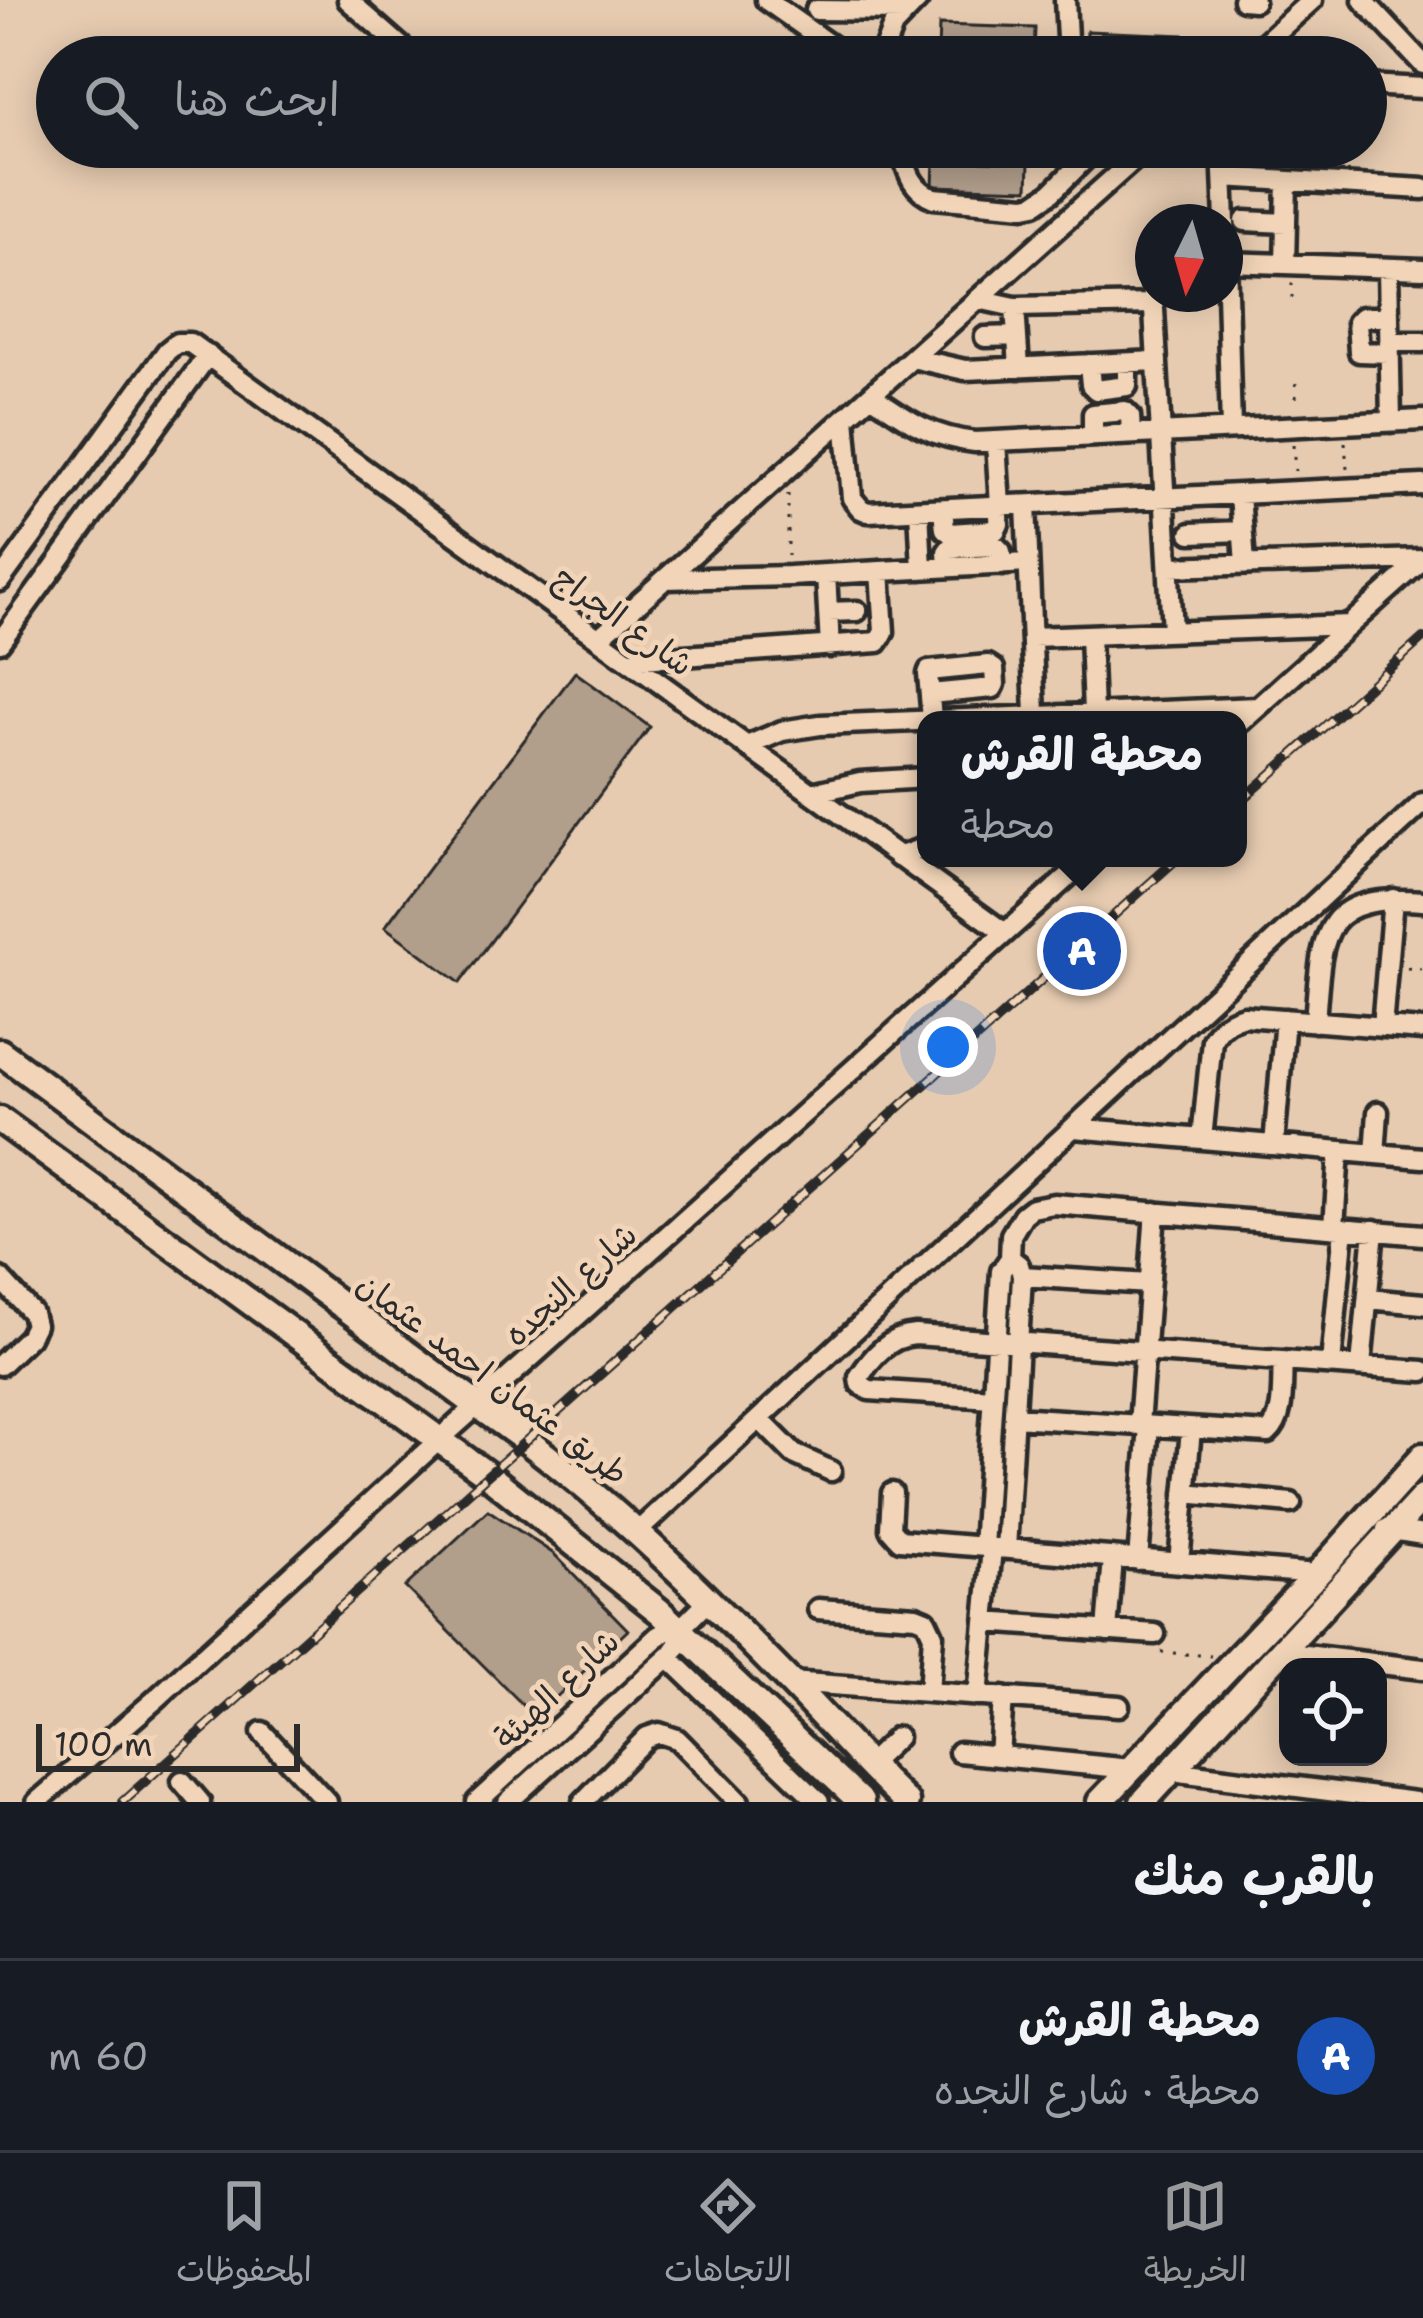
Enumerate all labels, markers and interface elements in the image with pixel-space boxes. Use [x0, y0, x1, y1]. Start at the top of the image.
search box [36, 36, 1387, 168]
icon: search [78, 69, 144, 135]
text: ابحث هنا [174, 69, 340, 129]
north arrow [1135, 204, 1243, 312]
street label: شارع الجراج [544, 555, 703, 687]
popup [917, 711, 1247, 867]
text: محطة القرش [961, 724, 1203, 784]
text: محطة [961, 798, 1055, 850]
pin: A [1043, 906, 1121, 996]
your location [918, 1017, 978, 1077]
street label: شارع النجده [494, 1212, 647, 1357]
street label: طريق عثمان احمد عثمان [348, 1261, 638, 1495]
street label: شارع الهيئة [484, 1620, 630, 1760]
map controls [1279, 1658, 1387, 1766]
button: locate [1279, 1658, 1387, 1766]
scale bar [36, 1718, 300, 1771]
text: 100 m [54, 1722, 153, 1767]
text: بالقرب منك [1134, 1842, 1375, 1910]
text: محطة القرش [1019, 1990, 1261, 2050]
text: 60 m [48, 2030, 149, 2082]
text: A [1321, 2030, 1351, 2082]
text: محطة · شارع النجده [934, 2064, 1261, 2116]
tab: المحفوظات [176, 2173, 312, 2299]
tab: الاتجاهات [664, 2173, 792, 2299]
tab: الخريطة [1144, 2173, 1247, 2299]

